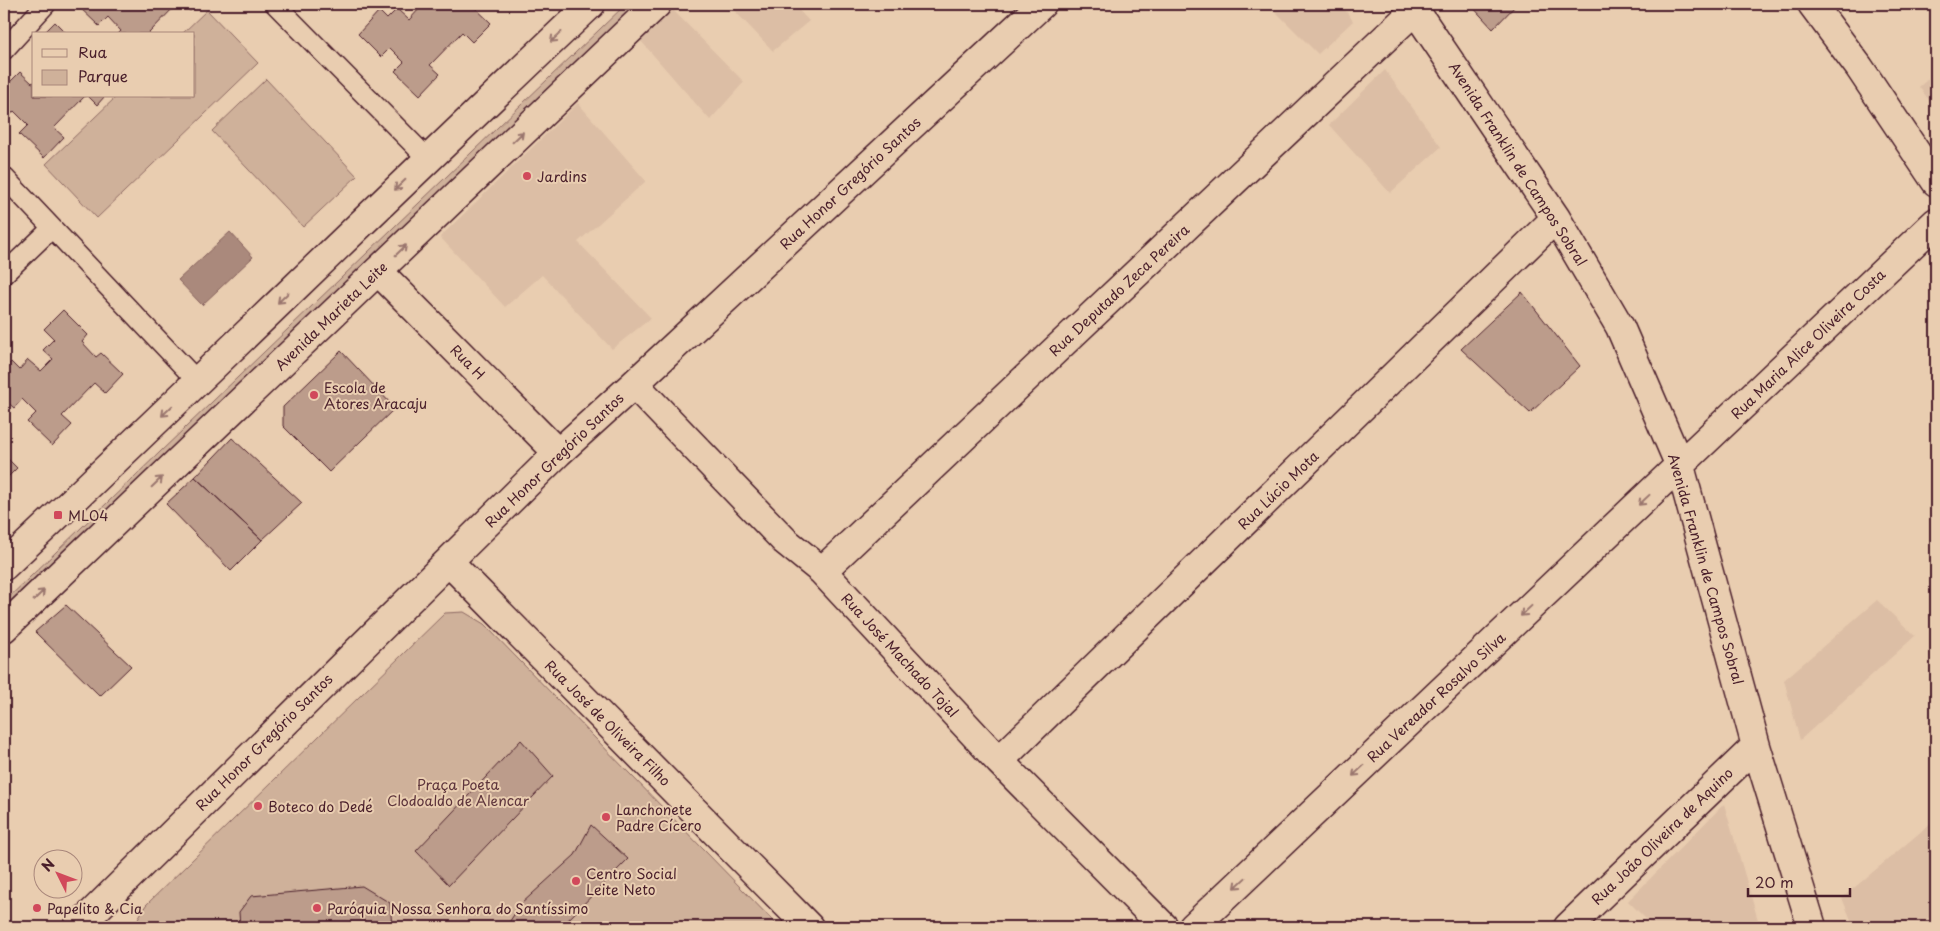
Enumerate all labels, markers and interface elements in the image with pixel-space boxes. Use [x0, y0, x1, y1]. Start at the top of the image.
one-way arrow [550, 31, 562, 43]
legend [32, 32, 195, 98]
text: Rua [78, 40, 107, 63]
street label: Avenida Franklin de Campos Sobral [1444, 58, 1592, 270]
text: Parque [78, 64, 128, 87]
street label: Rua Honor Gregório Santos [775, 112, 925, 254]
one-way arrow [512, 131, 525, 143]
place label: Jardins [537, 166, 587, 187]
marker: Jardins [521, 170, 533, 182]
one-way arrow [394, 179, 406, 191]
street label: Rua Deputado Zeca Pereira [1044, 219, 1194, 361]
one-way arrow [395, 244, 407, 256]
street label: Avenida Marieta Leite [270, 257, 392, 375]
street label: Rua Maria Alice Oliveira Costa [1726, 264, 1890, 424]
one-way arrow [277, 292, 290, 304]
street label: Rua H [446, 340, 490, 384]
place label: Escola de Atores Aracaju [324, 377, 427, 414]
street label: Rua Honor Gregório Santos [480, 388, 628, 532]
marker: Escola de Atores Aracaju [308, 389, 320, 401]
one-way arrow [160, 405, 173, 417]
street label: Rua Lúcio Mota [1233, 446, 1323, 534]
street label: Avenida Franklin de Campos Sobral [1663, 451, 1749, 687]
one-way arrow [150, 477, 162, 489]
one-way arrow [1638, 494, 1651, 506]
place label: ML04 [68, 505, 108, 526]
marker: ML04 [52, 509, 64, 521]
street label: Rua José Machado Tojal [837, 588, 963, 722]
one-way arrow [33, 589, 45, 601]
one-way arrow [1520, 605, 1533, 617]
street label: Rua Vereador Rosalvo Silva [1362, 626, 1511, 767]
street label: Rua José de Oliveira Filho [540, 655, 676, 791]
street label: Rua Honor Gregório Santos [191, 669, 337, 815]
street label: Rua João Oliveira de Aquino [1586, 762, 1738, 909]
one-way arrow [1351, 765, 1364, 777]
park label: Praça Poeta Clodoaldo de Alencar [387, 774, 530, 811]
place label: Boteco do Dedé [268, 796, 373, 817]
place label: Lanchonete Padre Cícero [616, 799, 702, 836]
marker: Boteco do Dedé [252, 800, 264, 812]
marker: Lanchonete Padre Cícero [600, 811, 612, 823]
north arrow [32, 848, 82, 898]
text: N [36, 854, 59, 876]
place label: Centro Social Leite Neto [586, 863, 677, 900]
scale bar [1748, 866, 1850, 898]
text: 20 m [1755, 870, 1794, 893]
marker: Centro Social Leite Neto [570, 875, 582, 887]
one-way arrow [1233, 877, 1246, 889]
place label: Papelito & Cia [47, 898, 143, 919]
place label: Paróquia Nossa Senhora do Santíssimo [327, 898, 588, 919]
marker: Papelito & Cia [31, 902, 43, 914]
marker: Paróquia Nossa Senhora do Santíssimo [311, 902, 323, 914]

